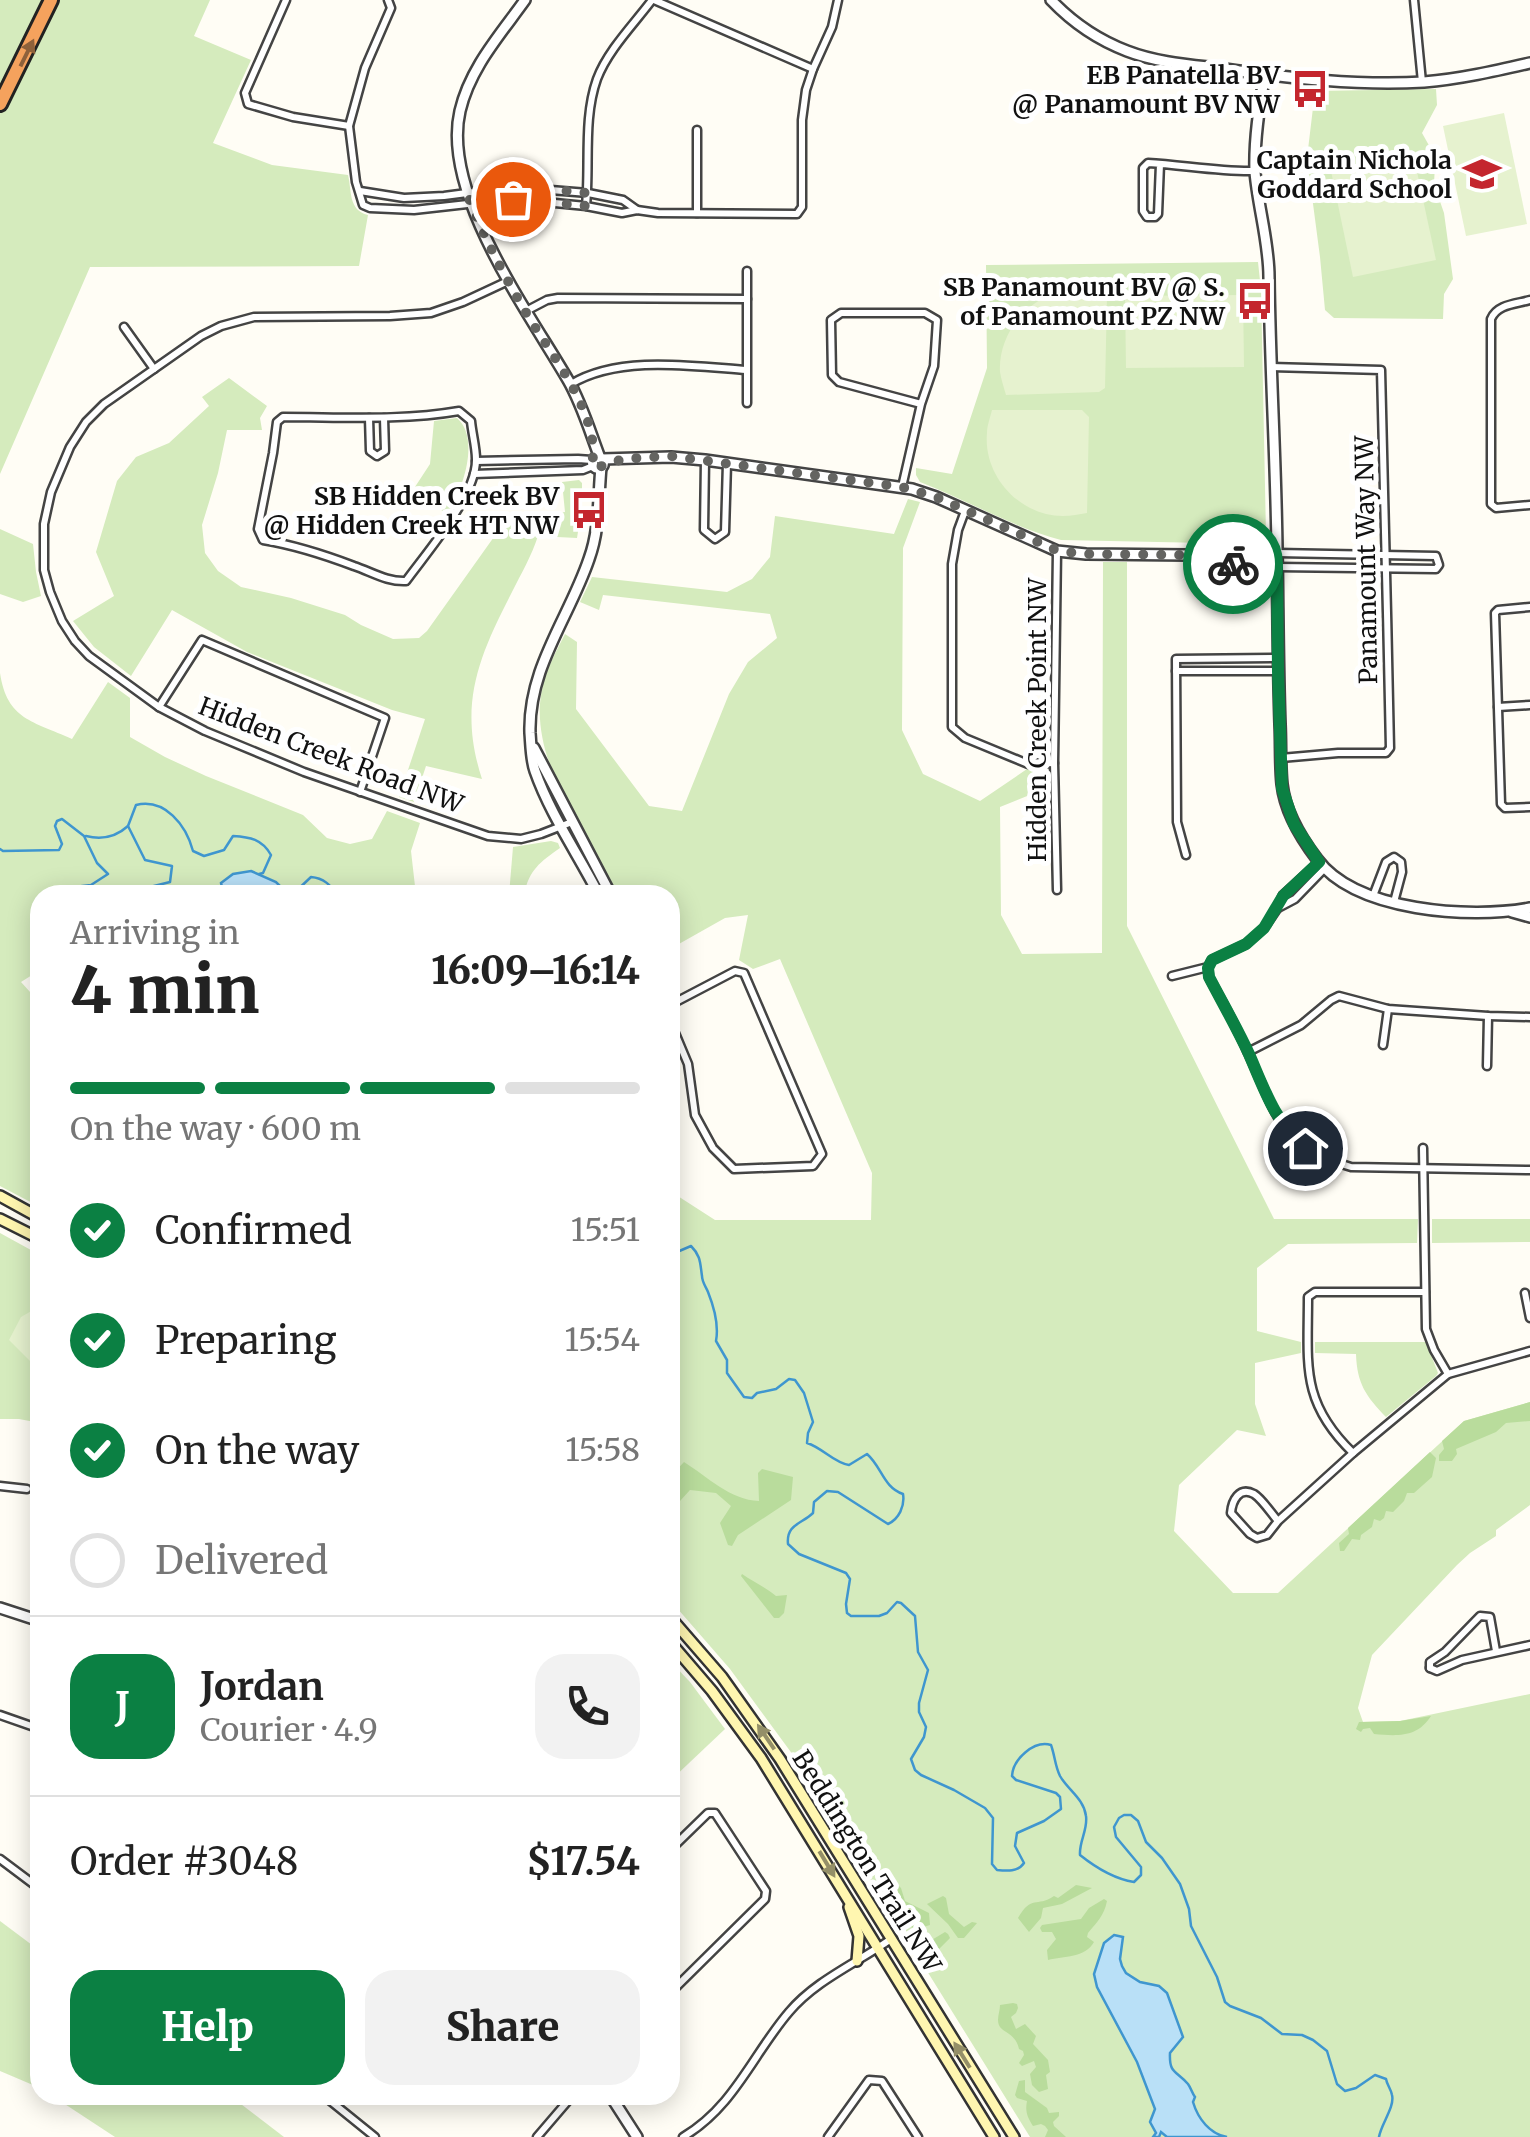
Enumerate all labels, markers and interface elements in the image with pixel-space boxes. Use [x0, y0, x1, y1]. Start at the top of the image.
one-way arrow [18, 38, 35, 67]
place label: EB Panatella BV @ Panamount BV NW [1012, 59, 1281, 120]
bus stop icon: EB Panatella BV @ Panamount BV NW [1289, 68, 1331, 110]
place label: Captain Nichola Goddard School [1257, 144, 1452, 205]
school or university icon: Captain Nichola Goddard School [1461, 153, 1503, 195]
pin [471, 157, 556, 242]
icon: bag [486, 172, 541, 227]
place label: SB Panamount BV @ S. of Panamount PZ NW [943, 271, 1226, 332]
bus stop icon: SB Panamount BV @ S. of Panamount PZ NW [1234, 280, 1276, 322]
street label: Panamount Way NW [1348, 434, 1384, 684]
place label: SB Hidden Creek BV @ Hidden Creek HT NW [263, 480, 560, 541]
bus stop icon: SB Hidden Creek BV @ Hidden Creek HT NW [568, 489, 610, 531]
courier [1183, 514, 1283, 614]
icon: bike [1206, 537, 1261, 592]
street label: Hidden Creek Point NW [1021, 577, 1053, 862]
street label: Hidden Creek Road NW [194, 690, 469, 821]
text: Arriving in [70, 913, 239, 953]
text: 16:09–16:14 [431, 947, 640, 994]
text: 4 min [70, 949, 260, 1031]
pin [1263, 1106, 1348, 1191]
text: On the way · 600 m [70, 1109, 361, 1149]
icon: home [1278, 1121, 1333, 1176]
icon: check [70, 1203, 125, 1258]
text: Confirmed [155, 1207, 352, 1254]
text: 15:51 [571, 1210, 640, 1250]
icon: check [70, 1313, 125, 1368]
text: Preparing [155, 1317, 337, 1364]
text: 15:54 [565, 1320, 640, 1360]
icon: check [70, 1423, 125, 1478]
text: On the way [155, 1427, 359, 1474]
text: 15:58 [565, 1430, 640, 1470]
text: Delivered [155, 1537, 328, 1584]
button: phone [535, 1654, 640, 1759]
text: Jordan [200, 1663, 324, 1710]
text: J [115, 1683, 130, 1730]
text: Courier · 4.9 [200, 1710, 378, 1750]
one-way arrow [757, 1723, 775, 1750]
street label: Beddington Trail NW [786, 1744, 949, 1979]
text: Order #3048 [70, 1838, 298, 1885]
text: $17.54 [526, 1838, 640, 1885]
one-way arrow [818, 1850, 835, 1878]
button: Help [70, 1970, 345, 2085]
button: Share [365, 1970, 640, 2085]
one-way arrow [954, 2041, 972, 2068]

